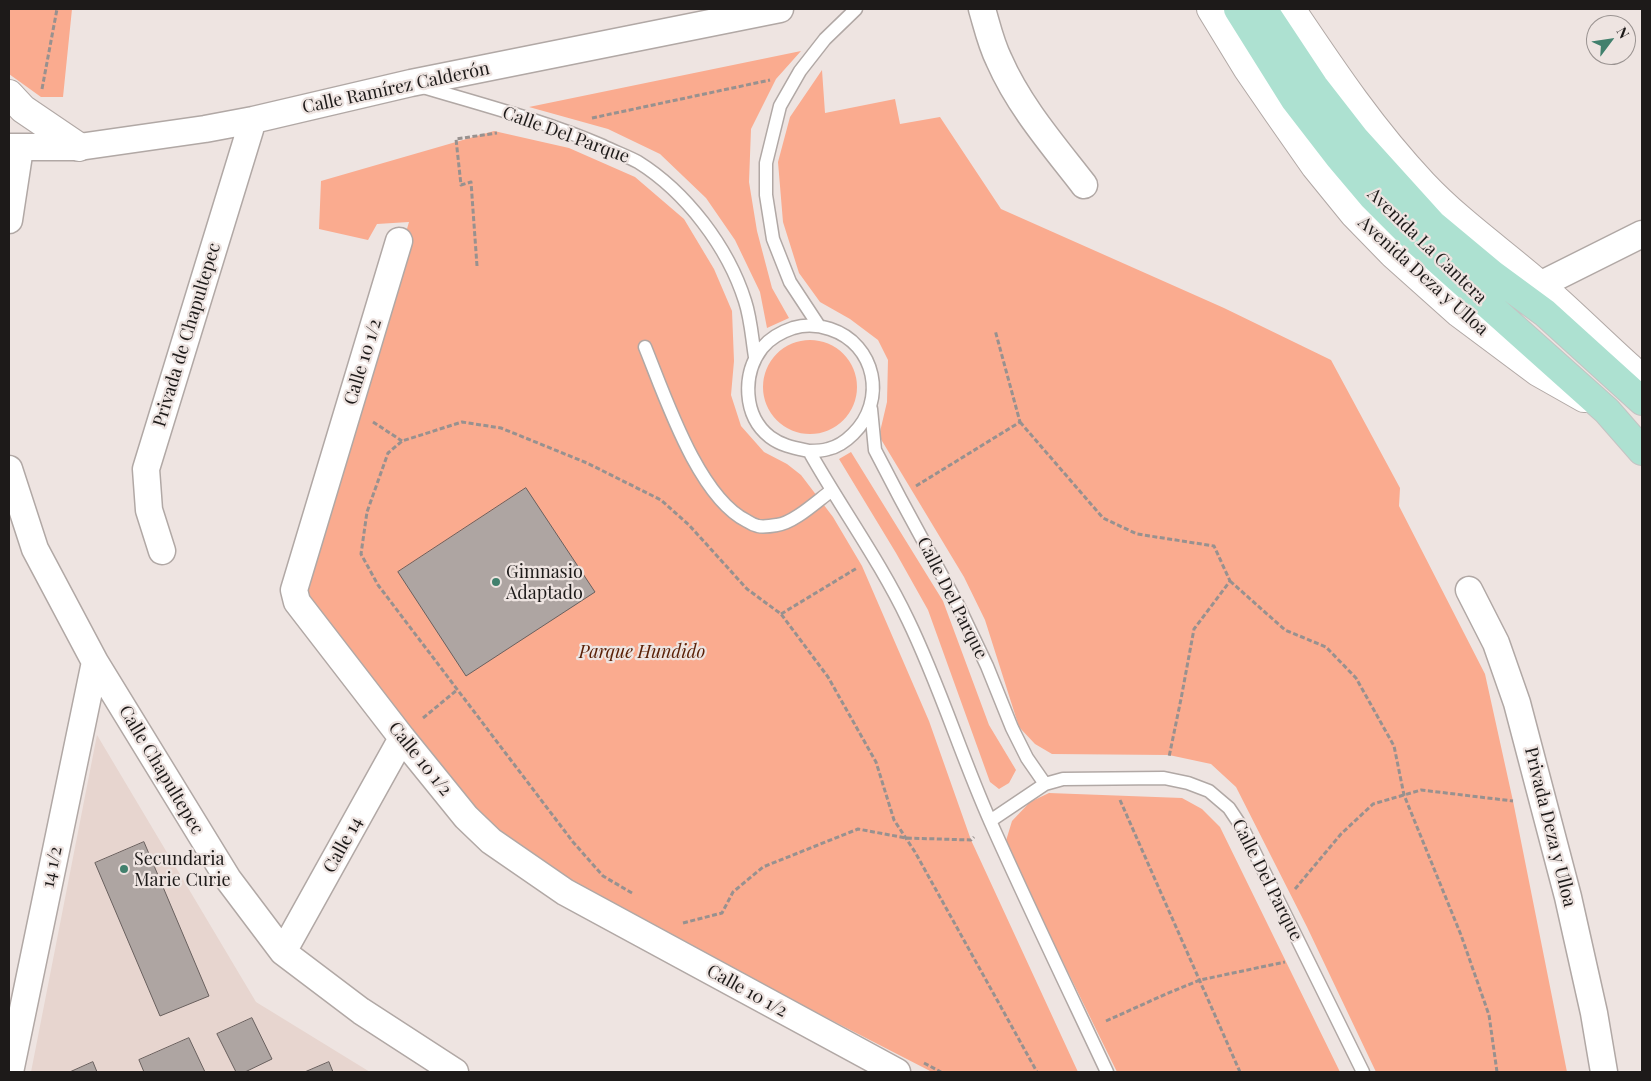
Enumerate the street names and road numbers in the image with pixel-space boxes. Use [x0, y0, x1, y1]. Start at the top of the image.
street label: Calle Ramírez Calderón [300, 58, 492, 118]
street label: Calle Del Parque [500, 102, 632, 168]
street label: Avenida La Cantera [1363, 183, 1491, 309]
street label: Avenida Deza y Ulloa [1353, 212, 1493, 340]
street label: Privada de Chapultepec [149, 240, 225, 430]
street label: Calle 10 1/2 [340, 316, 386, 408]
street label: Calle Del Parque [912, 534, 992, 662]
street label: Calle Chapultepec [114, 702, 208, 838]
street label: Calle 10 1/2 [384, 718, 456, 800]
street label: Privada Deza y Ulloa [1520, 745, 1580, 909]
street label: Calle 14 [319, 813, 367, 877]
street label: Calle Del Parque [1227, 816, 1307, 944]
street label: 14 1/2 [37, 844, 67, 890]
street label: Calle 10 1/2 [703, 960, 791, 1022]

